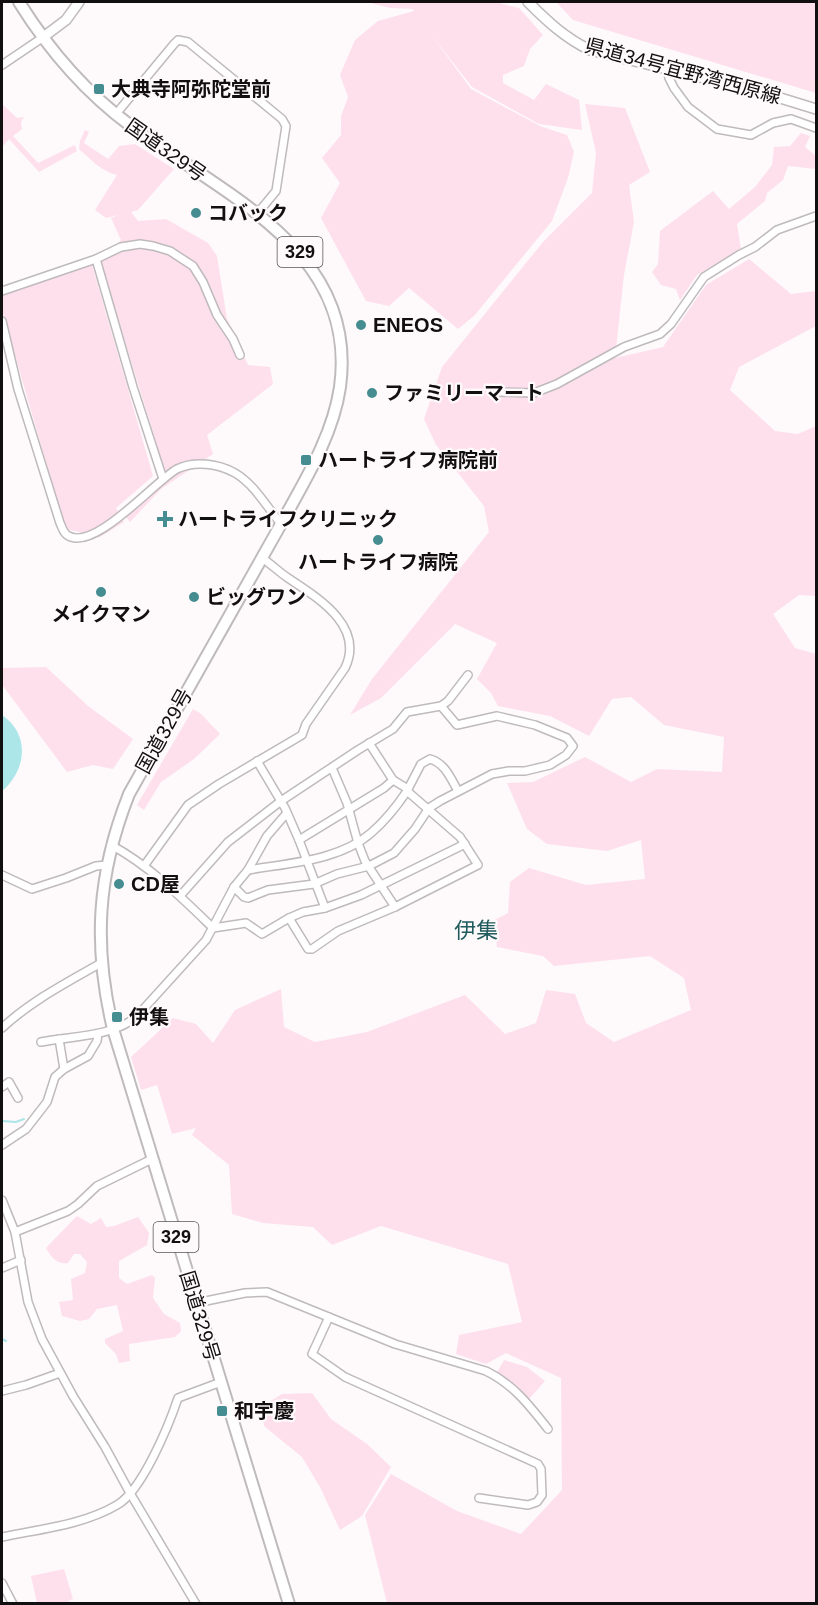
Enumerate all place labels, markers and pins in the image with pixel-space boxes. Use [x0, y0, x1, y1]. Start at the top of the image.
place label: 大典寺阿弥陀堂前 [111, 78, 271, 100]
marker: 大典寺阿弥陀堂前 [92, 82, 106, 96]
place label: コバック [208, 202, 288, 224]
marker: コバック [189, 206, 203, 220]
place label: ENEOS [373, 314, 443, 336]
marker: ENEOS [354, 318, 368, 332]
place label: ファミリーマート [384, 382, 544, 404]
marker: ファミリーマート [365, 386, 379, 400]
place label: ハートライフ病院前 [318, 449, 498, 471]
marker: ハートライフ病院前 [299, 453, 313, 467]
place label: ハートライフクリニック [178, 508, 398, 530]
marker: ハートライフクリニック [156, 510, 174, 528]
marker: ハートライフ病院 [371, 533, 385, 547]
place label: ハートライフ病院 [298, 551, 458, 573]
marker: メイクマン [94, 585, 108, 599]
place label: ビッグワン [206, 586, 306, 608]
marker: ビッグワン [187, 590, 201, 604]
place label: メイクマン [51, 603, 151, 625]
place label: CD屋 [131, 873, 180, 895]
marker: CD屋 [112, 877, 126, 891]
place label: 伊集 [129, 1006, 169, 1028]
marker: 伊集 [110, 1010, 124, 1024]
place label: 和宇慶 [234, 1400, 294, 1422]
marker: 和宇慶 [215, 1404, 229, 1418]

